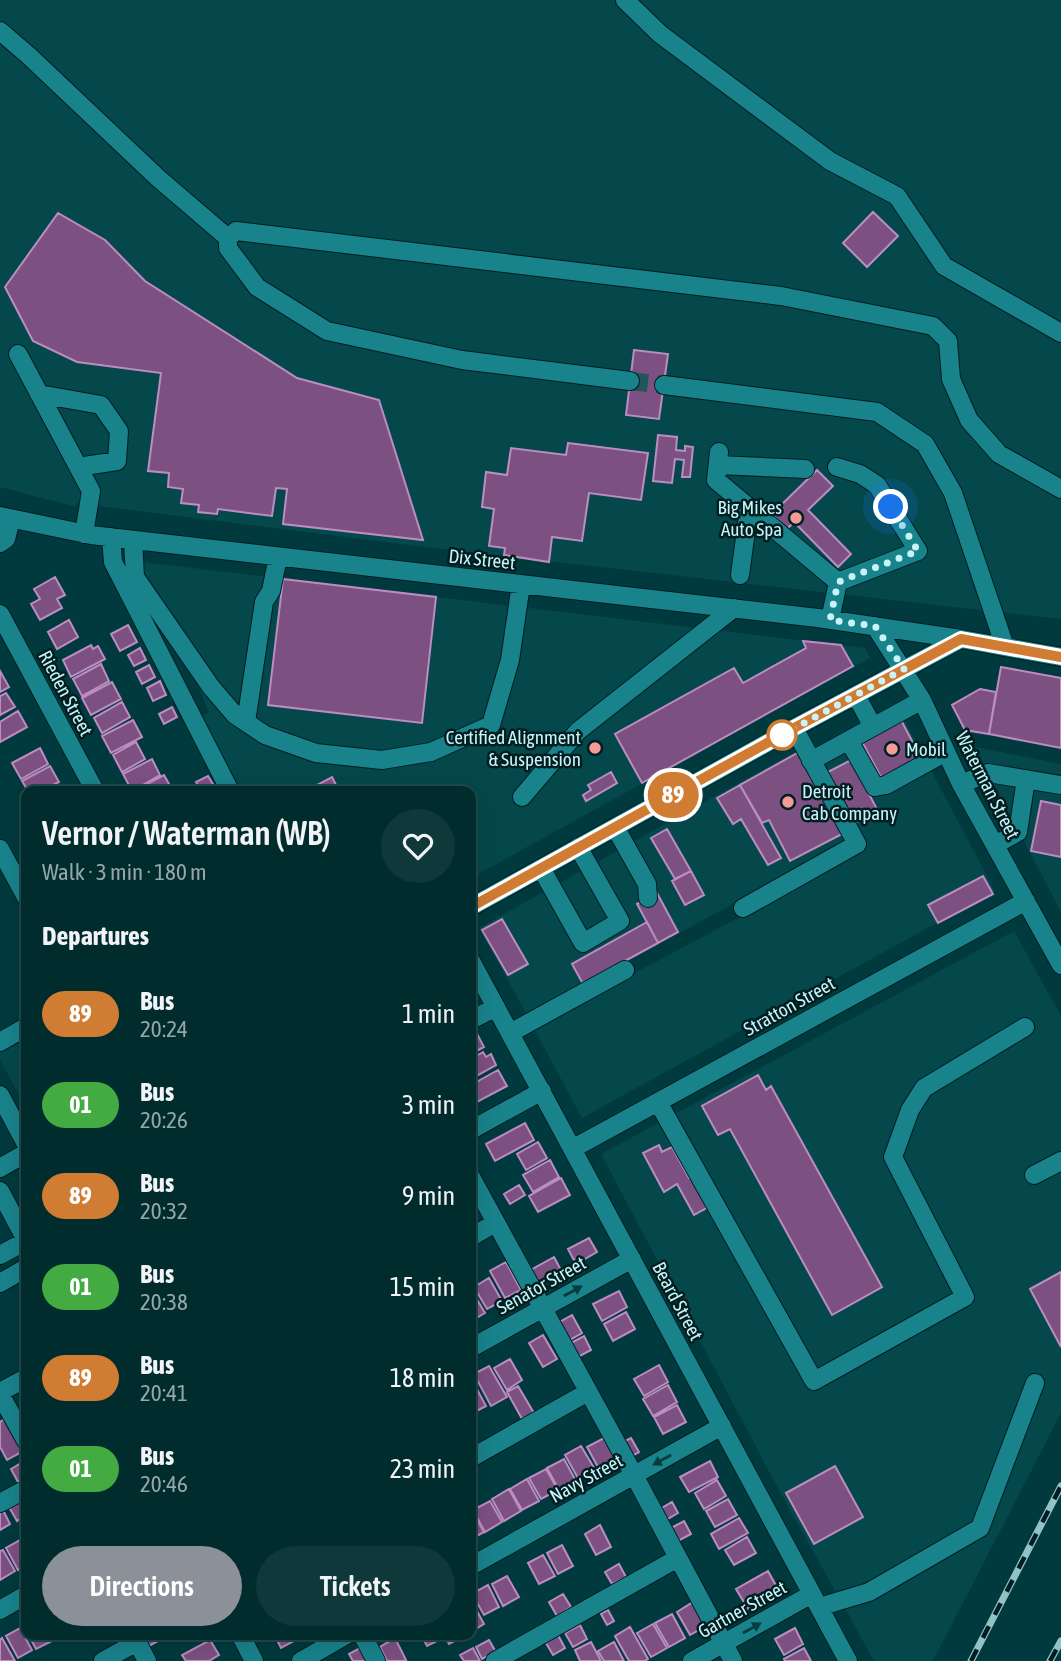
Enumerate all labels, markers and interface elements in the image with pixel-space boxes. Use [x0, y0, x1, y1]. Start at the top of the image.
your location [873, 489, 908, 524]
place label: Big Mikes Auto Spa [717, 496, 782, 540]
marker: Big Mikes Auto Spa [788, 510, 804, 526]
street label: Dix Street [448, 545, 516, 573]
street label: Rieden Street [34, 647, 98, 739]
unlabelled marker [767, 720, 797, 750]
place label: Certified Alignment & Suspension [446, 726, 581, 770]
street label: Waterman Street [952, 728, 1024, 842]
place label: Mobil [906, 738, 946, 760]
marker: Certified Alignment & Suspension [587, 740, 603, 756]
marker: Mobil [884, 741, 900, 757]
line badge: 89 [642, 772, 704, 818]
place label: Detroit Cab Company [802, 780, 897, 824]
text: 89 [662, 781, 684, 808]
marker: Detroit Cab Company [780, 794, 796, 810]
button: heart [381, 809, 455, 883]
text: Vernor / Waterman (WB) [42, 814, 331, 852]
text: Walk · 3 min · 180 m [42, 859, 206, 885]
text: Departures [42, 921, 149, 951]
street label: Stratton Street [740, 972, 838, 1040]
text: Bus [140, 986, 174, 1016]
text: 1 min [402, 999, 455, 1029]
text: 89 [69, 1000, 92, 1027]
text: 20:24 [140, 1016, 188, 1042]
text: Bus [140, 1077, 174, 1107]
text: 3 min [402, 1090, 455, 1120]
text: 01 [69, 1091, 92, 1118]
text: 20:26 [140, 1107, 188, 1133]
text: Bus [140, 1168, 174, 1198]
text: 9 min [402, 1181, 455, 1211]
text: 89 [69, 1182, 92, 1209]
text: 20:32 [140, 1198, 188, 1224]
street label: Senator Street [492, 1251, 590, 1319]
street label: Beard Street [648, 1258, 708, 1344]
text: Bus [140, 1259, 174, 1289]
text: 15 min [390, 1272, 455, 1302]
text: 01 [69, 1273, 92, 1300]
one-way arrow [564, 1285, 583, 1297]
text: 20:38 [140, 1289, 188, 1315]
text: Bus [140, 1350, 174, 1380]
text: 18 min [390, 1363, 455, 1393]
text: 89 [69, 1364, 92, 1391]
text: 20:41 [140, 1380, 188, 1406]
text: Bus [140, 1441, 174, 1471]
street label: Navy Street [546, 1449, 626, 1507]
text: 23 min [390, 1454, 455, 1484]
one-way arrow [652, 1454, 672, 1466]
text: 01 [69, 1455, 92, 1482]
text: 20:46 [140, 1471, 188, 1497]
button: Directions [42, 1546, 242, 1626]
button: Tickets [256, 1546, 455, 1626]
street label: Gartner Street [694, 1576, 790, 1642]
one-way arrow [742, 1622, 762, 1634]

